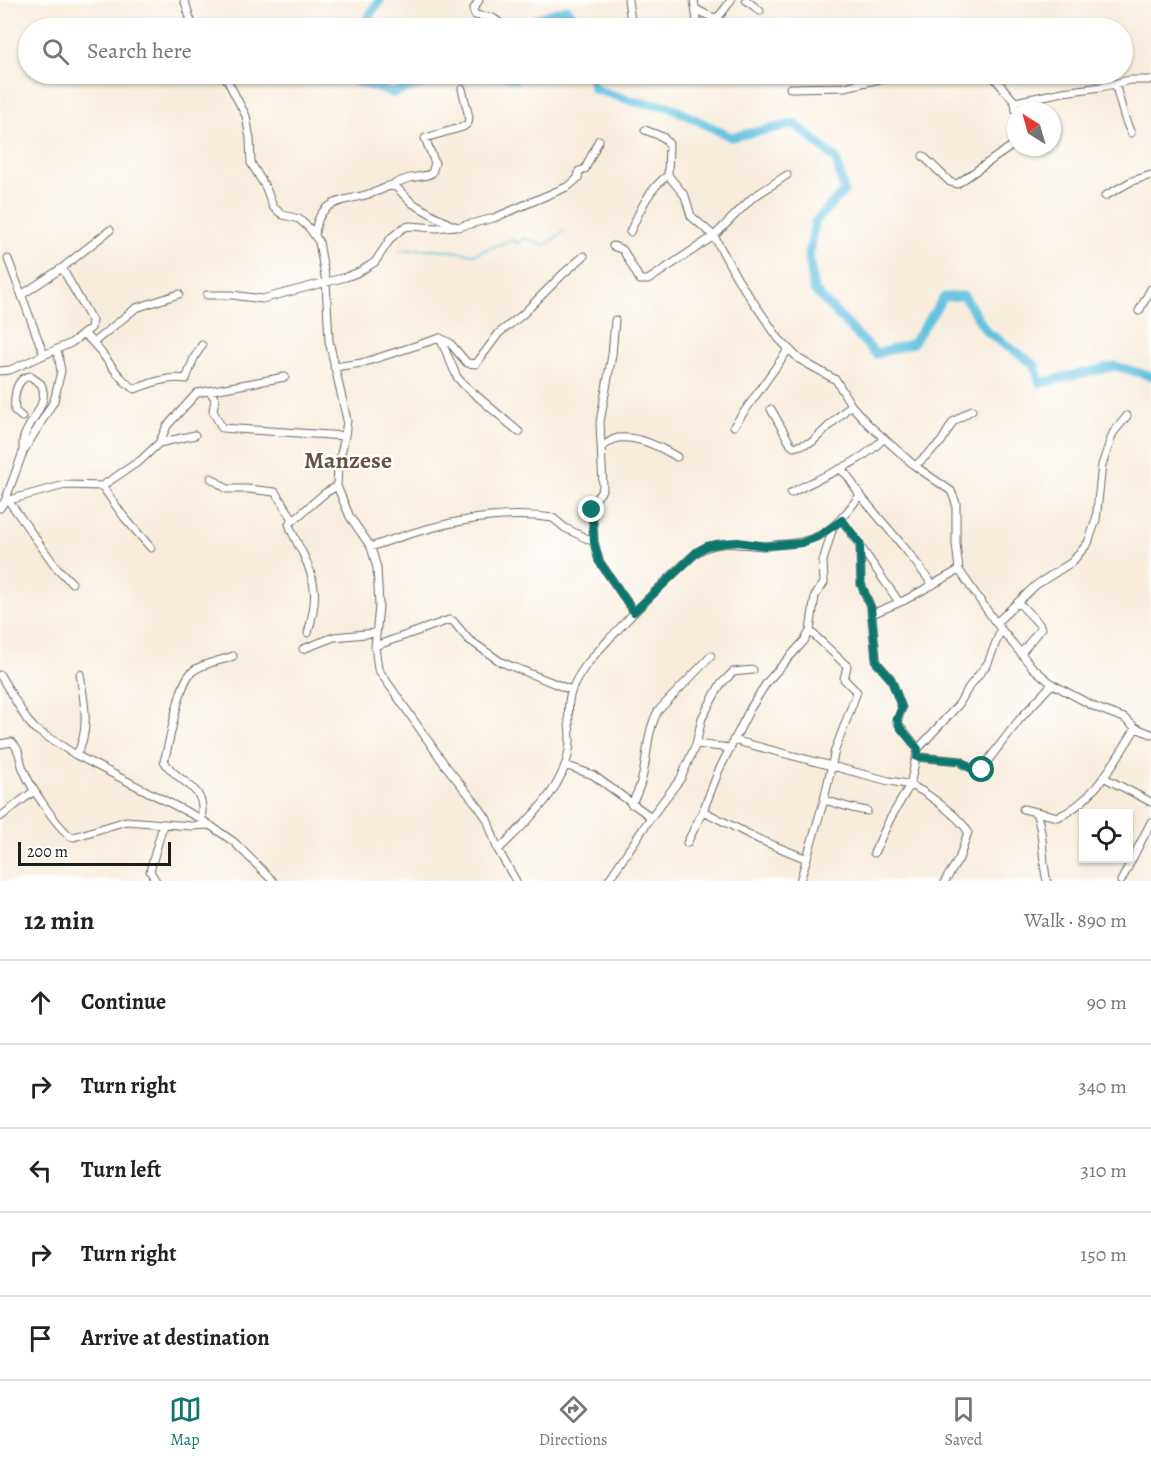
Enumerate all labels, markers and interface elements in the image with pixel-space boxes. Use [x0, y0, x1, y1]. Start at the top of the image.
search box [18, 18, 1133, 84]
icon: search [39, 35, 72, 68]
text: Search here [87, 36, 192, 66]
north arrow [1007, 102, 1061, 156]
district label: Manzese [304, 444, 392, 476]
route end [578, 496, 604, 522]
route start [968, 756, 994, 782]
map controls [1079, 809, 1133, 863]
button: locate [1079, 809, 1133, 863]
scale bar [18, 839, 171, 866]
text: 200 m [27, 841, 68, 863]
text: 12 min [24, 903, 94, 938]
text: Walk · 890 m [1024, 907, 1127, 934]
icon: ahead [24, 986, 57, 1019]
text: Continue [81, 987, 166, 1017]
text: 90 m [1087, 989, 1127, 1016]
icon: right [24, 1070, 57, 1103]
text: Turn right [81, 1071, 177, 1101]
text: 340 m [1078, 1073, 1127, 1100]
icon: left [24, 1154, 57, 1187]
text: Turn left [81, 1155, 161, 1185]
text: 310 m [1081, 1157, 1127, 1184]
icon: right [24, 1238, 57, 1271]
text: Turn right [81, 1239, 177, 1269]
text: 150 m [1080, 1241, 1127, 1268]
icon: arrive [24, 1322, 57, 1355]
text: Arrive at destination [81, 1323, 270, 1353]
tab: Map [169, 1393, 202, 1451]
tab: Directions [539, 1393, 607, 1451]
tab: Saved [944, 1393, 982, 1451]

